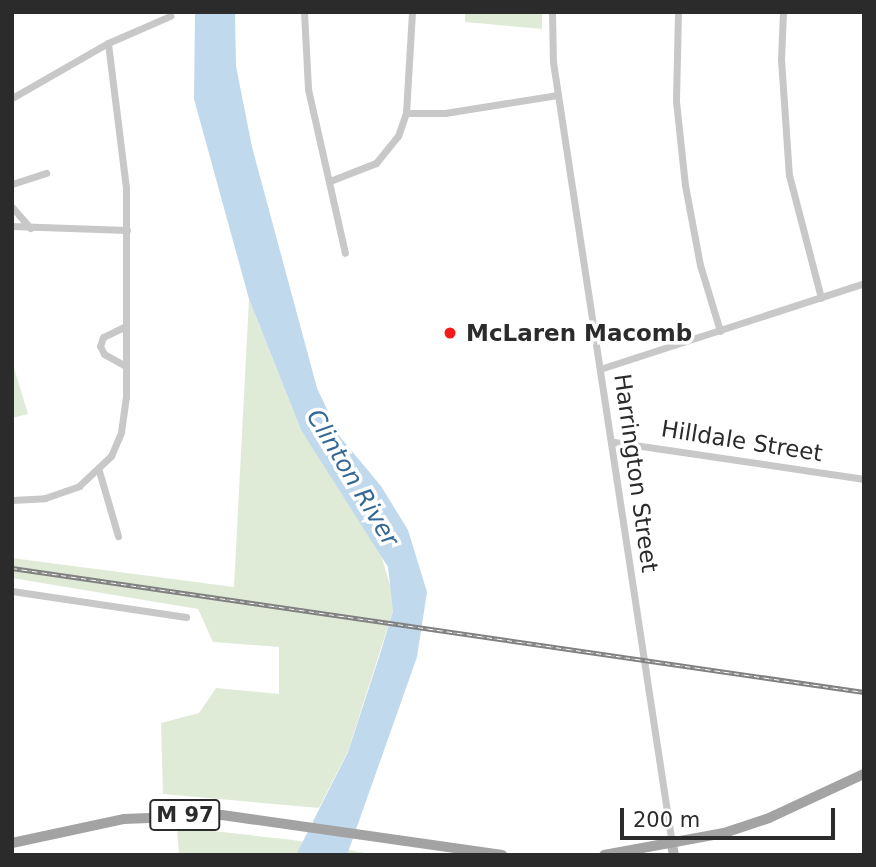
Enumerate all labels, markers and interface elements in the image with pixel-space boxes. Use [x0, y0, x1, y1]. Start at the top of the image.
place label: McLaren Macomb [466, 319, 692, 347]
marker: McLaren Macomb [440, 323, 460, 343]
street label: Harrington Street [608, 372, 664, 574]
water label: Clinton River [300, 404, 404, 552]
street label: Hilldale Street [659, 415, 825, 467]
scale bar [624, 794, 839, 838]
road number: M 97 [148, 798, 222, 832]
text: 200 m [633, 808, 700, 832]

